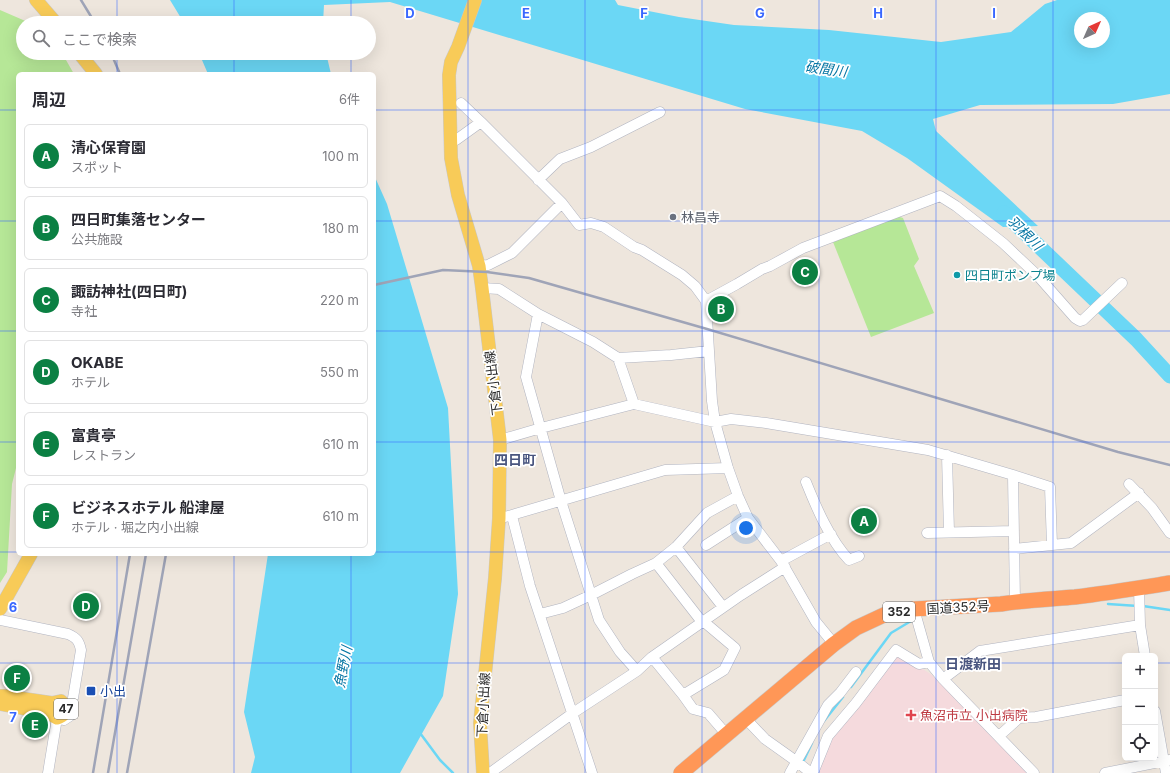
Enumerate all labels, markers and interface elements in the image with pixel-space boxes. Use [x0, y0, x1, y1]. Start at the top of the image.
text: D [405, 5, 415, 21]
text: E [522, 5, 530, 21]
text: F [640, 5, 648, 21]
text: G [755, 5, 765, 21]
text: H [873, 5, 883, 21]
text: I [992, 5, 996, 21]
north arrow [1074, 12, 1110, 48]
search box [16, 16, 376, 60]
icon: search [30, 27, 52, 49]
text: ここで検索 [62, 30, 137, 49]
water label: 破間川 [804, 57, 850, 80]
text: 周辺 [32, 90, 66, 110]
text: 6件 [339, 91, 360, 107]
text: 清心保育園 [71, 138, 146, 157]
text: A [41, 148, 51, 164]
text: 100 m [322, 148, 359, 164]
text: スポット [71, 159, 123, 175]
place label: 林昌寺 [681, 209, 720, 225]
text: 四日町集落センター [71, 210, 206, 229]
marker: 林昌寺 [668, 212, 678, 222]
water label: 羽根川 [1004, 212, 1048, 255]
text: B [42, 220, 50, 236]
text: 180 m [322, 220, 359, 236]
text: 公共施設 [71, 231, 123, 247]
pin: C [792, 257, 818, 287]
place label: 四日町ポンプ場 [965, 267, 1056, 283]
marker: 四日町ポンプ場 [952, 270, 962, 280]
text: 諏訪神社(四日町) [71, 282, 187, 301]
text: C [41, 292, 51, 308]
text: 220 m [320, 292, 359, 308]
pin: B [708, 294, 734, 324]
text: 寺社 [71, 303, 97, 319]
street label: 下倉小出線 [481, 350, 505, 416]
text: OKABE [71, 353, 124, 372]
text: D [41, 364, 51, 380]
text: 550 m [320, 364, 359, 380]
text: ホテル [71, 374, 110, 390]
text: 富貴亭 [71, 426, 116, 445]
text: E [42, 436, 50, 452]
text: 610 m [322, 436, 359, 452]
text: レストラン [71, 447, 136, 463]
district label: 四日町 [494, 451, 536, 468]
text: ビジネスホテル 船津屋 [71, 498, 225, 517]
pin: A [851, 506, 877, 536]
text: F [42, 508, 50, 524]
text: 610 m [322, 508, 359, 524]
your location [736, 518, 756, 538]
text: ホテル · 堀之内小出線 [71, 519, 199, 535]
pin: D [73, 591, 99, 621]
street label: 国道352号 [926, 597, 990, 617]
text: 6 [9, 599, 17, 615]
road number: 352 [883, 602, 915, 622]
water label: 魚野川 [330, 643, 355, 689]
map controls [1122, 653, 1158, 761]
button: + [1122, 653, 1158, 689]
district label: 日渡新田 [945, 655, 1001, 672]
pin: F [4, 663, 30, 693]
street label: 下倉小出線 [473, 672, 493, 738]
place label: 小出 [100, 683, 126, 699]
marker: 小出 [85, 685, 97, 697]
button: − [1122, 689, 1158, 725]
road number: 47 [54, 699, 78, 719]
place label: 魚沼市立 小出病院 [920, 707, 1028, 723]
text: 7 [9, 709, 17, 725]
marker: 魚沼市立 小出病院 [905, 709, 917, 721]
pin: E [22, 710, 48, 740]
button: locate [1122, 725, 1158, 761]

